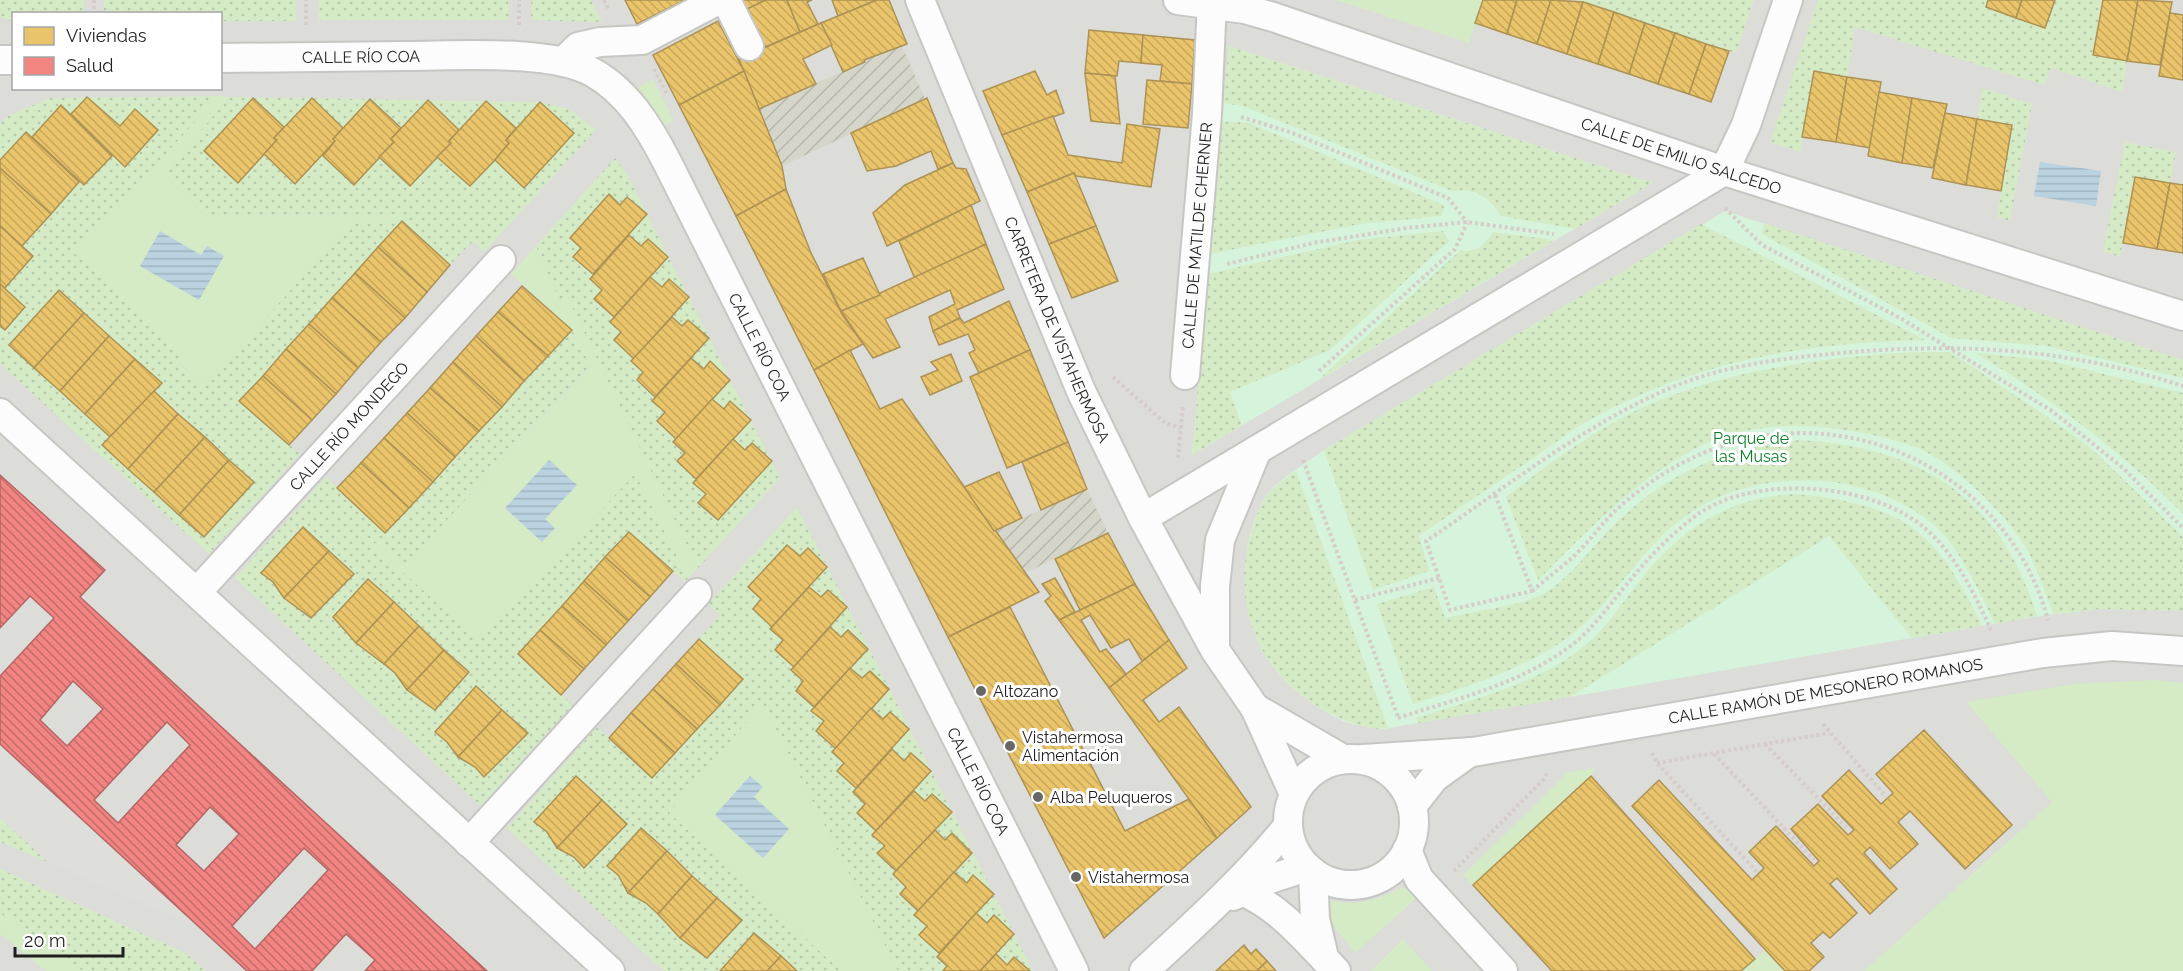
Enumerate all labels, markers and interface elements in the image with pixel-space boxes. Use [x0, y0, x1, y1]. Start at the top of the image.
legend [12, 12, 222, 90]
text: Viviendas [66, 25, 147, 46]
street label: CALLE RÍO COA [302, 46, 420, 67]
text: Salud [66, 55, 114, 76]
street label: CALLE DE EMILIO SALCEDO [1579, 114, 1784, 199]
street label: CALLE DE MATILDE CHERNER [1178, 122, 1216, 350]
street label: CARRETERA DE VISTAHERMOSA [1000, 214, 1114, 446]
street label: CALLE RÍO COA [725, 290, 795, 404]
street label: CALLE RÍO MONDEGO [286, 358, 413, 495]
park label: Parque de las Musas [1713, 429, 1789, 466]
street label: CALLE RAMÓN DE MESONERO ROMANOS [1667, 655, 1985, 728]
place label: Altozano [993, 682, 1058, 701]
marker: Altozano [974, 684, 988, 698]
street label: CALLE RÍO COA [943, 724, 1013, 838]
place label: Vistahermosa Alimentación [1022, 728, 1123, 765]
marker: Vistahermosa Alimentación [1003, 739, 1017, 753]
place label: Alba Peluqueros [1050, 788, 1173, 807]
marker: Alba Peluqueros [1031, 790, 1045, 804]
place label: Vistahermosa [1088, 868, 1189, 887]
marker: Vistahermosa [1069, 870, 1083, 884]
scale bar [15, 920, 123, 958]
text: 20 m [24, 930, 66, 951]

